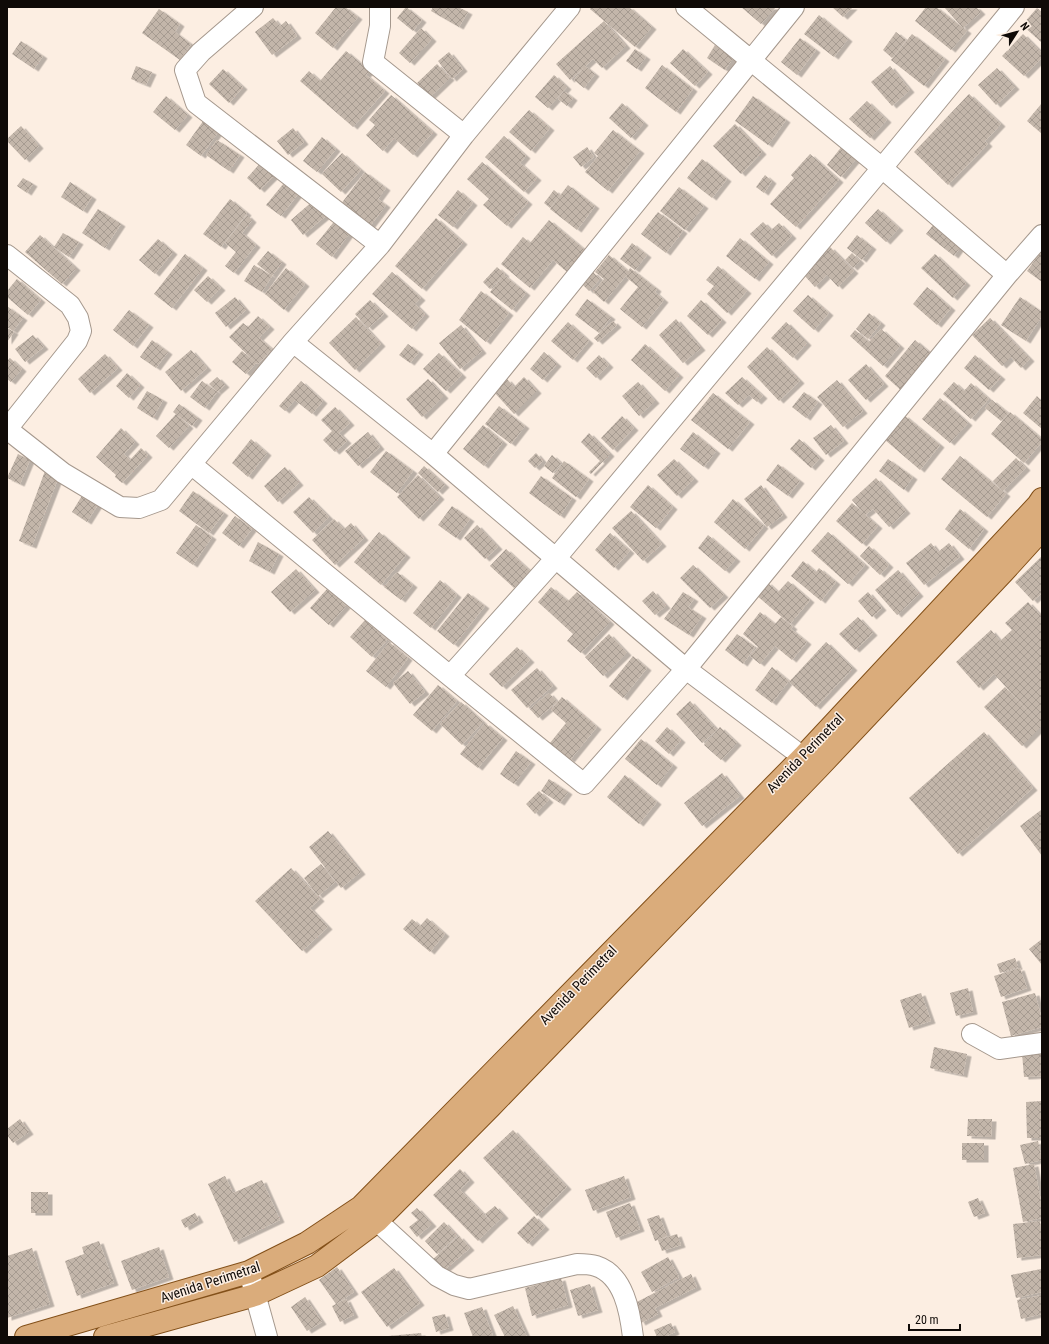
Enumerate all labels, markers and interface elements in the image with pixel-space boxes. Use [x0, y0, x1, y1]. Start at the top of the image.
north arrow [997, 12, 1037, 52]
text: N [1017, 20, 1032, 33]
street label: Avenida Perimetral [763, 710, 847, 796]
street label: Avenida Perimetral [536, 942, 620, 1028]
street label: Avenida Perimetral [158, 1258, 262, 1306]
scale bar [909, 1306, 960, 1332]
text: 20 m [915, 1313, 939, 1327]

